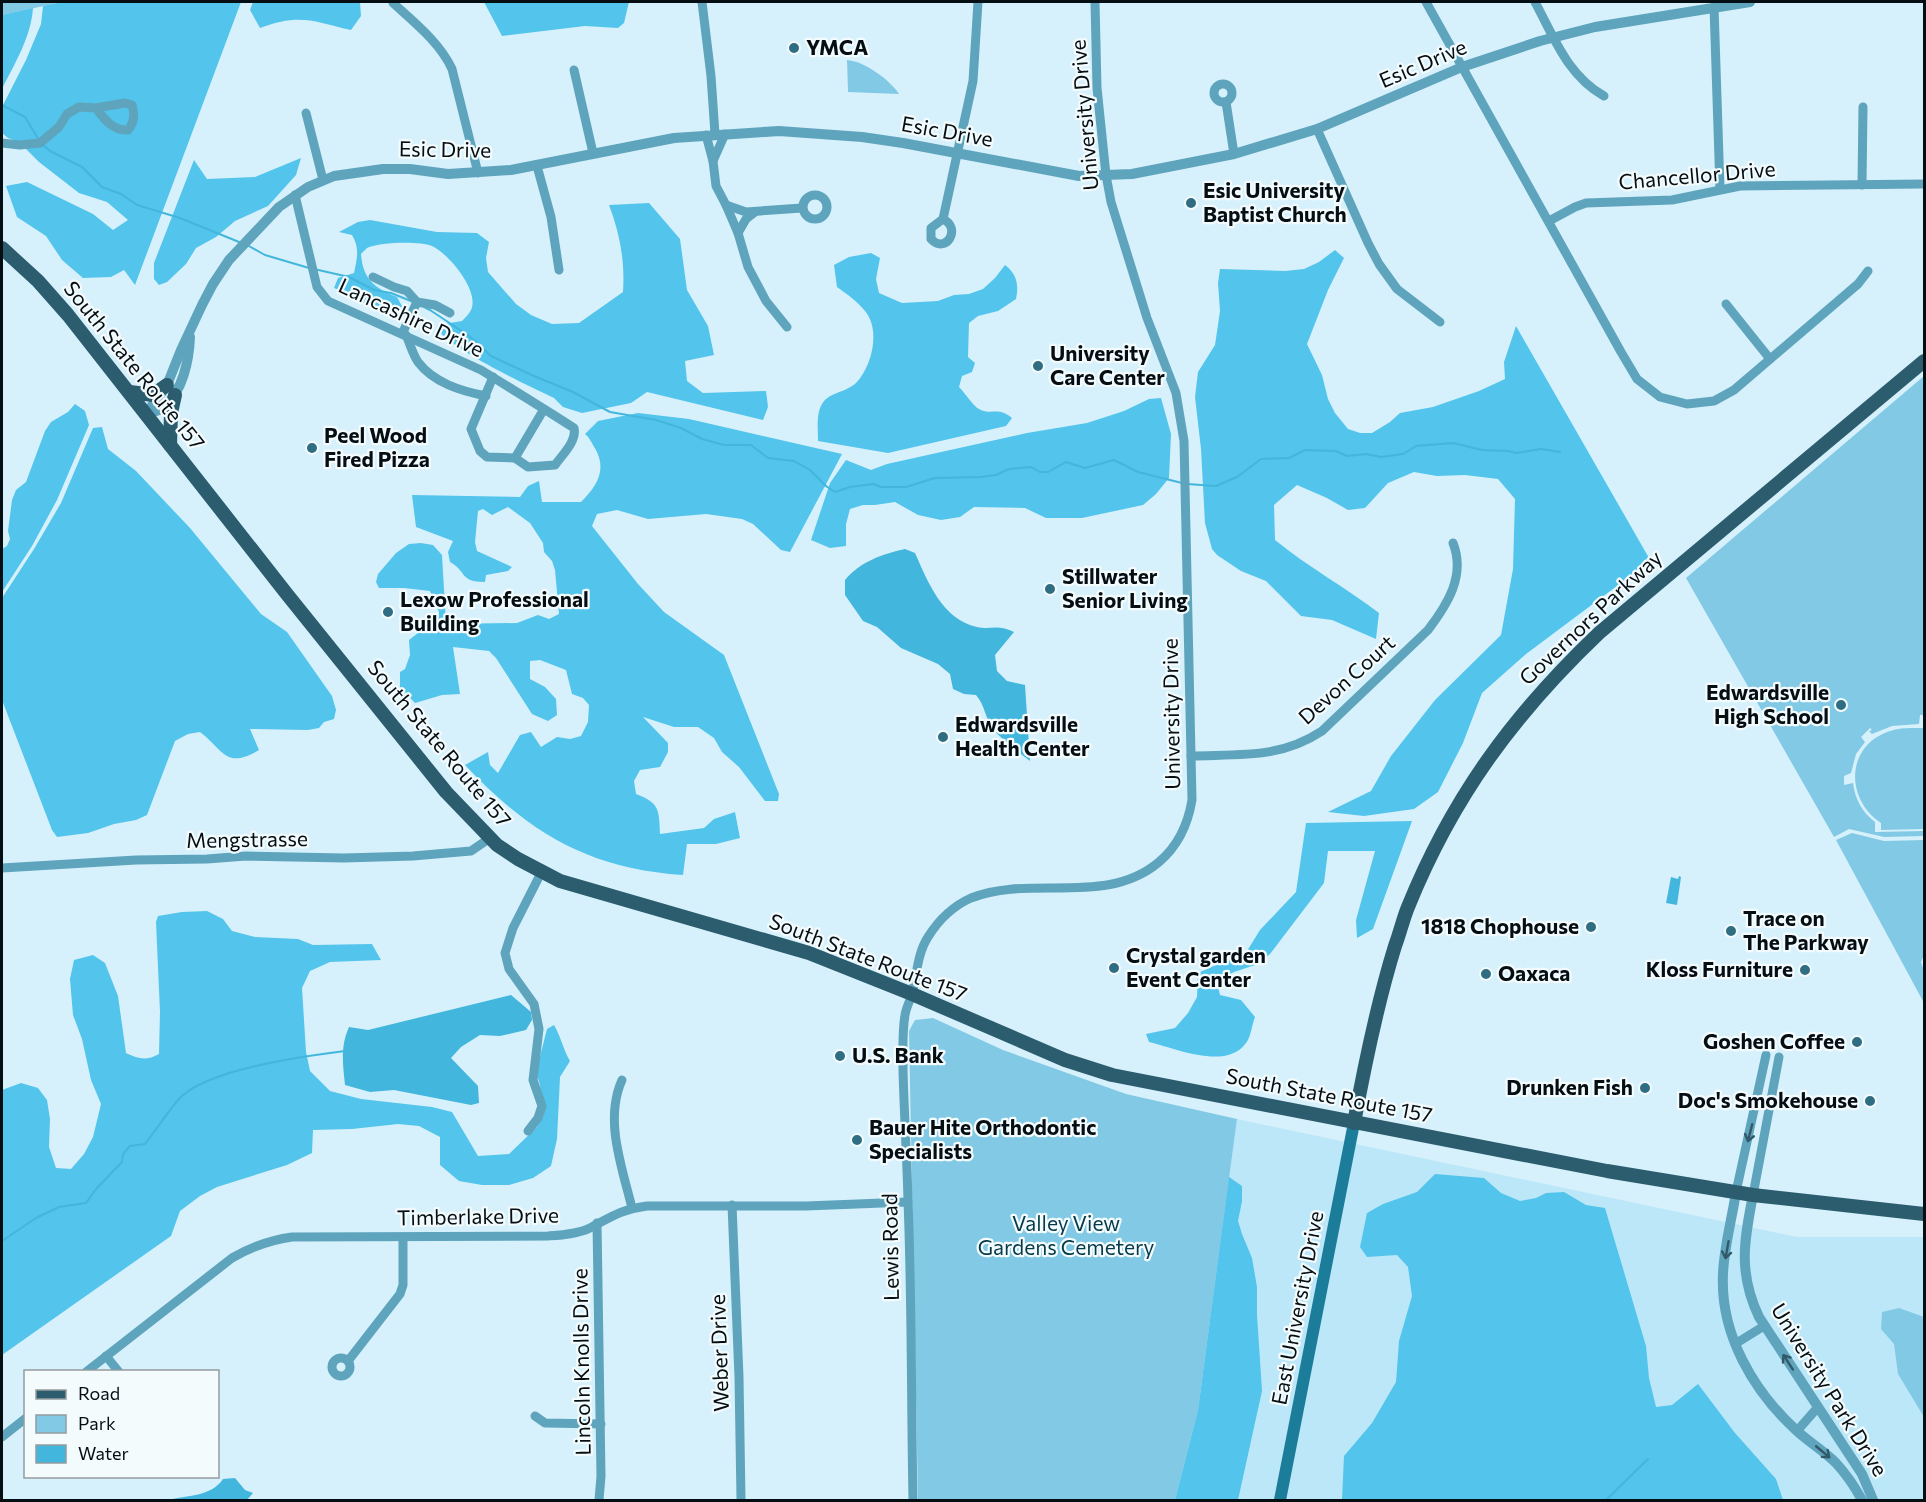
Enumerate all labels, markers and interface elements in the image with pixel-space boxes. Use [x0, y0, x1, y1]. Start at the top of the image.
street label: Esic Drive [1375, 33, 1470, 92]
place label: YMCA [806, 34, 868, 59]
street label: University Drive [1064, 39, 1103, 192]
marker: YMCA [787, 41, 801, 55]
street label: Esic Drive [900, 110, 995, 151]
street label: Esic Drive [399, 135, 491, 162]
street label: Chancellor Drive [1617, 155, 1776, 194]
place label: Esic University Baptist Church [1203, 177, 1347, 226]
marker: Esic University Baptist Church [1184, 196, 1198, 210]
street label: Lancashire Drive [335, 272, 488, 361]
street label: South State Route 157 [59, 276, 211, 454]
place label: University Care Center [1050, 340, 1165, 389]
marker: University Care Center [1031, 359, 1045, 373]
place label: Peel Wood Fired Pizza [324, 422, 430, 471]
marker: Peel Wood Fired Pizza [305, 441, 319, 455]
street label: Governors Parkway [1514, 544, 1667, 689]
place label: Stillwater Senior Living [1062, 563, 1188, 612]
marker: Stillwater Senior Living [1043, 582, 1057, 596]
place label: Lexow Professional Building [400, 586, 589, 635]
marker: Lexow Professional Building [381, 605, 395, 619]
street label: Devon Court [1293, 629, 1399, 729]
street label: University Drive [1157, 638, 1184, 790]
street label: South State Route 157 [363, 655, 517, 831]
place label: Edwardsville High School [1706, 679, 1829, 728]
marker: Edwardsville High School [1834, 698, 1848, 712]
place label: Edwardsville Health Center [955, 711, 1090, 760]
marker: Edwardsville Health Center [936, 730, 950, 744]
street label: Mengstrasse [186, 825, 308, 852]
place label: Trace on The Parkway [1743, 905, 1869, 954]
street label: South State Route 157 [766, 907, 971, 1006]
place label: 1818 Chophouse [1421, 913, 1579, 938]
marker: 1818 Chophouse [1584, 920, 1598, 934]
marker: Trace on The Parkway [1724, 924, 1738, 938]
place label: Crystal garden Event Center [1126, 942, 1266, 991]
place label: Kloss Furniture [1646, 956, 1793, 981]
place label: Oaxaca [1498, 960, 1570, 985]
marker: Crystal garden Event Center [1107, 961, 1121, 975]
marker: Kloss Furniture [1798, 963, 1812, 977]
marker: Oaxaca [1479, 967, 1493, 981]
place label: Goshen Coffee [1703, 1028, 1845, 1053]
marker: Goshen Coffee [1850, 1035, 1864, 1049]
place label: U.S. Bank [852, 1042, 944, 1067]
marker: U.S. Bank [833, 1049, 847, 1063]
street label: South State Route 157 [1224, 1062, 1435, 1127]
place label: Drunken Fish [1506, 1074, 1633, 1099]
marker: Drunken Fish [1638, 1081, 1652, 1095]
place label: Doc's Smokehouse [1678, 1087, 1858, 1112]
marker: Doc's Smokehouse [1863, 1094, 1877, 1108]
place label: Bauer Hite Orthodontic Specialists [869, 1114, 1096, 1163]
one-way arrow [1744, 1123, 1756, 1142]
marker: Bauer Hite Orthodontic Specialists [850, 1133, 864, 1147]
street label: Lewis Road [876, 1193, 903, 1301]
street label: Timberlake Drive [397, 1202, 559, 1229]
street label: East University Drive [1265, 1209, 1328, 1407]
park label: Valley View Gardens Cemetery [978, 1210, 1154, 1259]
one-way arrow [1721, 1239, 1732, 1259]
street label: Lincoln Knolls Drive [566, 1268, 595, 1456]
street label: Weber Drive [704, 1294, 733, 1412]
street label: University Park Drive [1767, 1298, 1894, 1480]
one-way arrow [1782, 1354, 1794, 1370]
legend [24, 1370, 219, 1478]
text: Road [78, 1382, 120, 1404]
text: Park [78, 1412, 116, 1434]
text: Water [78, 1442, 129, 1464]
one-way arrow [1815, 1445, 1830, 1459]

